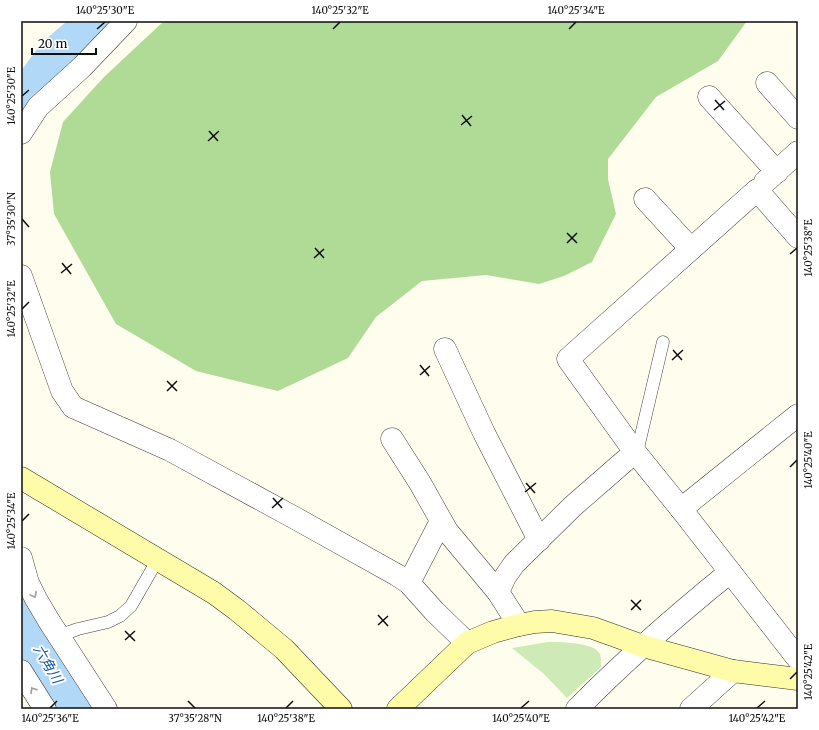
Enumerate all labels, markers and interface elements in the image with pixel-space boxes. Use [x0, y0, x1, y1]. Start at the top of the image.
text: 140°25'30"E [76, 4, 135, 17]
text: 140°25'32"E [311, 4, 369, 17]
text: 140°25'34"E [548, 4, 605, 17]
scale bar [32, 30, 96, 56]
text: 20 m [38, 36, 67, 51]
text: 140°25'30"E [5, 66, 18, 125]
text: 37°35'30"N [5, 192, 18, 246]
text: 140°25'38"E [802, 219, 815, 277]
text: 140°25'32"E [5, 280, 18, 338]
text: 140°25'40"E [802, 431, 815, 489]
text: 140°25'34"E [5, 492, 18, 549]
one-way arrow [29, 591, 37, 598]
water label: 六角川 [29, 641, 68, 688]
text: 140°25'42"E [802, 643, 815, 700]
one-way arrow [30, 687, 37, 694]
text: 140°25'36"E [21, 712, 79, 725]
text: 37°35'28"N [168, 712, 222, 725]
text: 140°25'38"E [257, 712, 315, 725]
text: 140°25'40"E [492, 712, 550, 725]
text: 140°25'42"E [729, 712, 786, 725]

